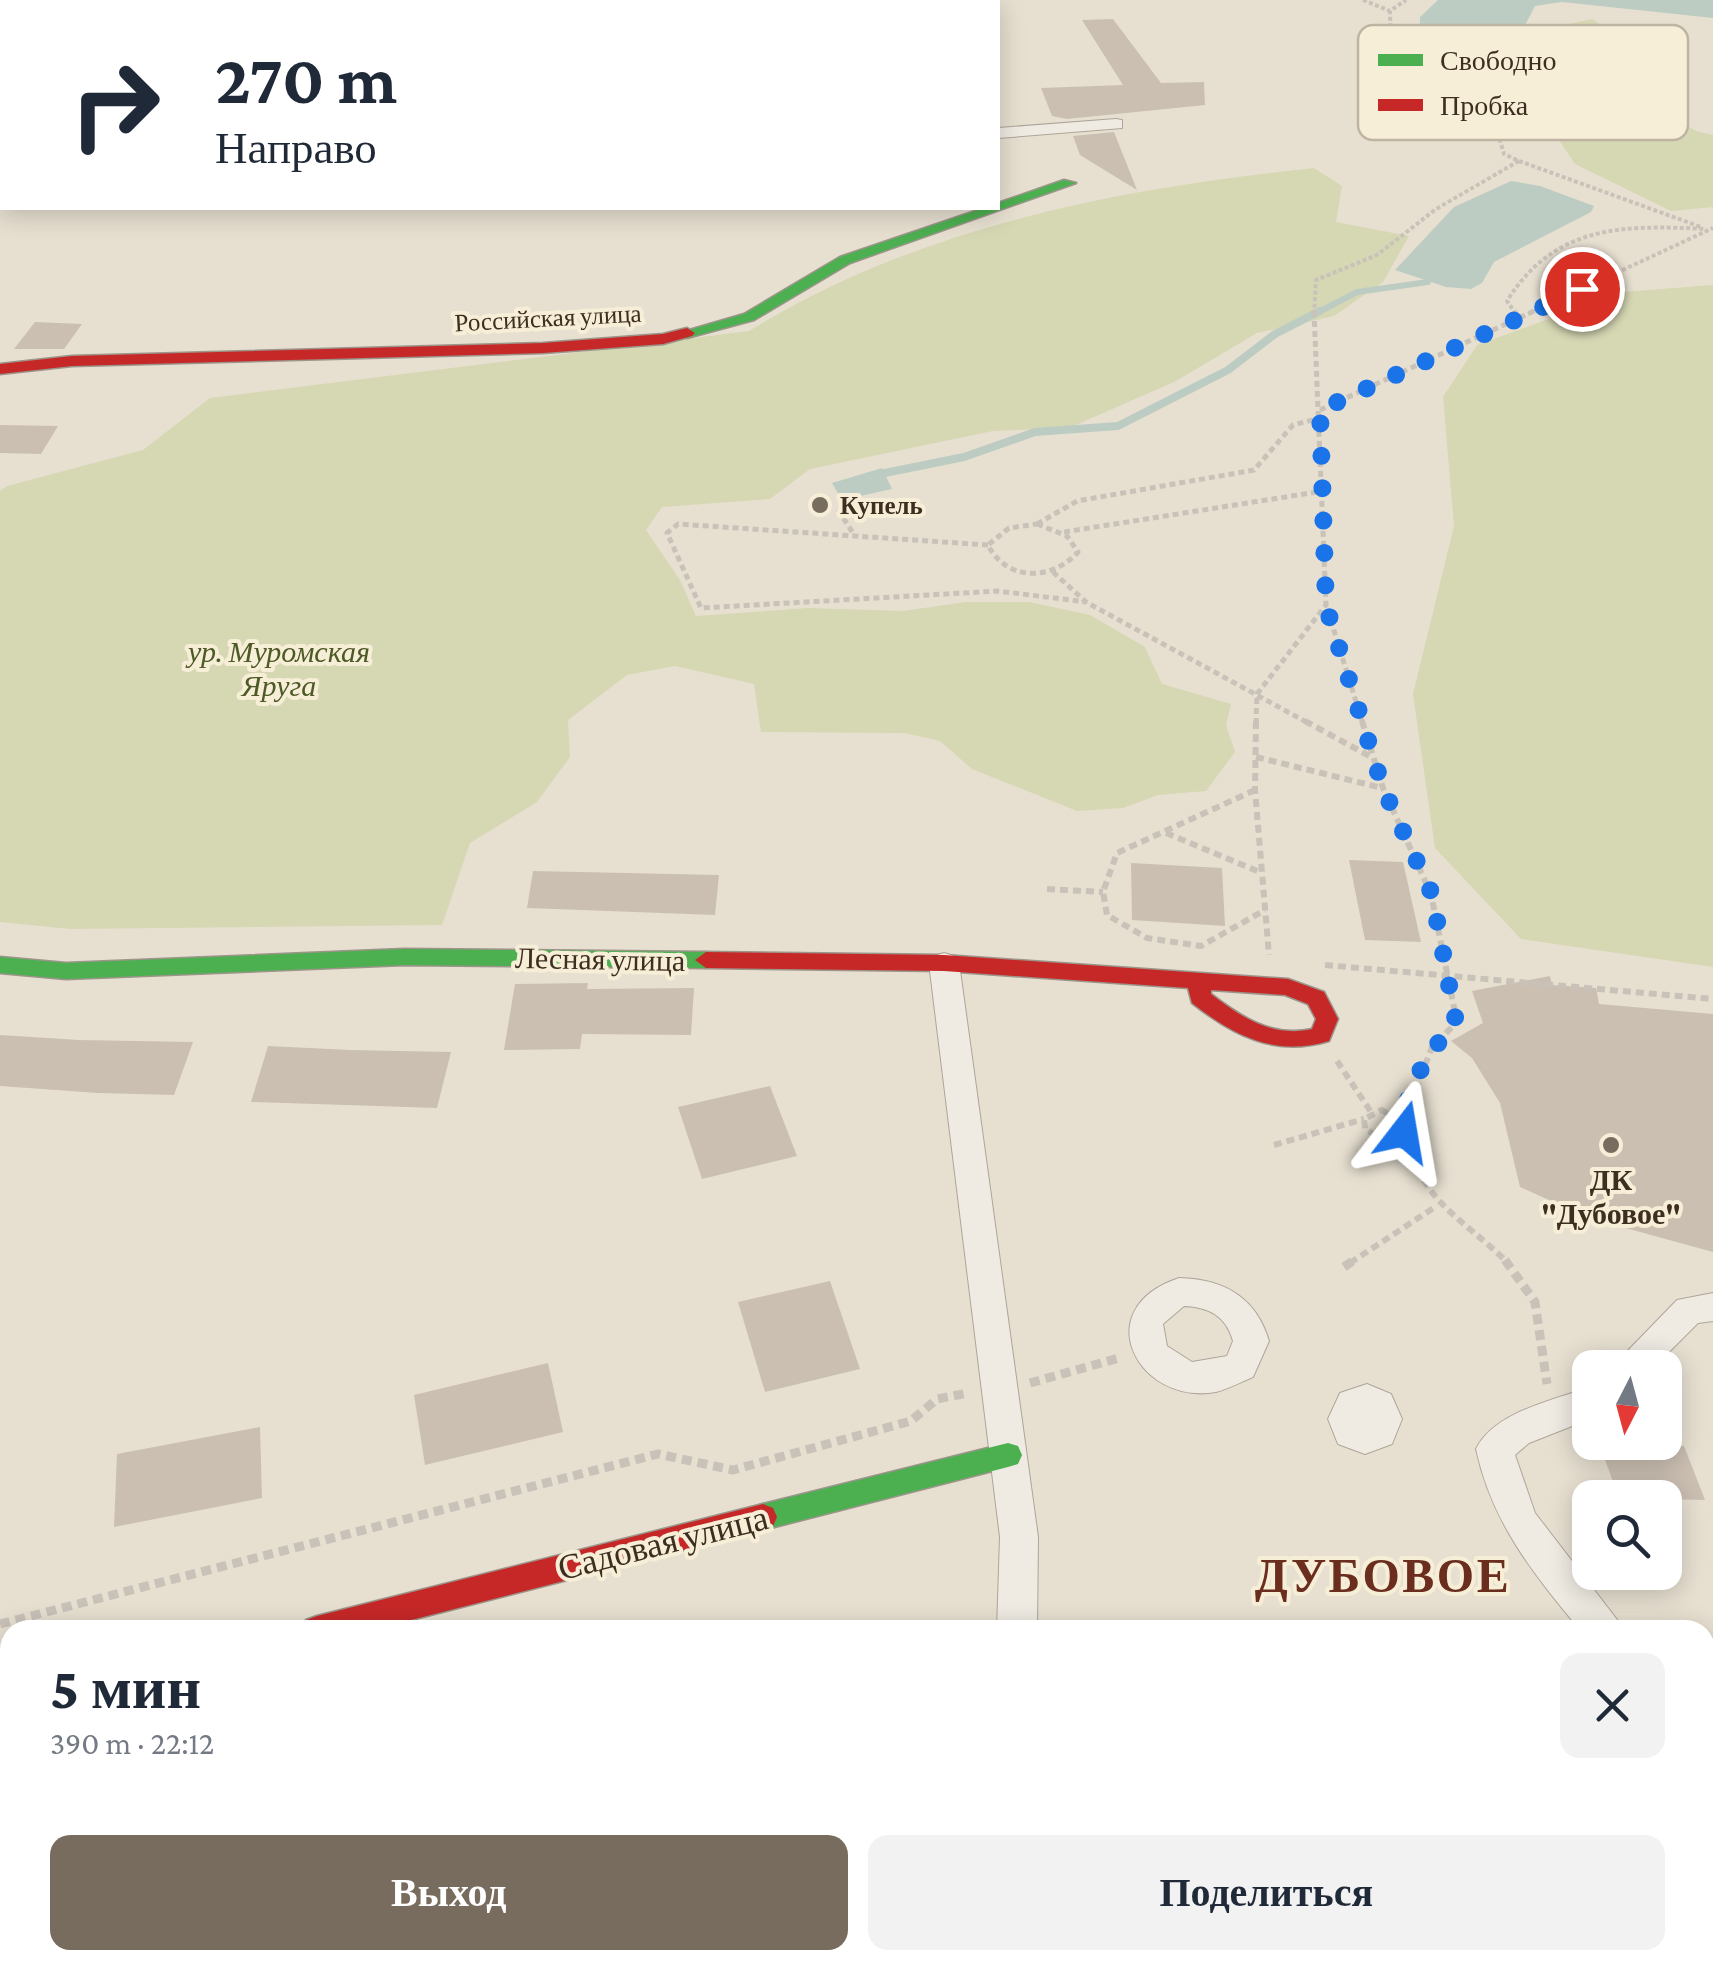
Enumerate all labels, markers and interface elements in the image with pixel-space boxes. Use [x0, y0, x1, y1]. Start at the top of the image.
legend [1358, 25, 1688, 140]
icon: right [50, 40, 180, 170]
text: 270 m [215, 40, 397, 118]
text: Свободно [1440, 45, 1556, 76]
text: Пробка [1440, 90, 1529, 121]
text: Направо [215, 123, 377, 173]
pin [1540, 247, 1625, 332]
icon: arrive [1555, 262, 1610, 317]
street label: Российская улица [454, 300, 642, 336]
place label: Купель [840, 492, 923, 519]
marker: Купель [809, 494, 831, 516]
park label: ур. Муромская Яруга [185, 635, 370, 702]
street label: Лесная улица [515, 941, 685, 977]
position arrow [1352, 1080, 1456, 1184]
marker: ДК "Дубовое" [1600, 1134, 1622, 1156]
place label: ДК "Дубовое" [1541, 1163, 1681, 1230]
north arrow [1572, 1350, 1682, 1460]
map controls [1572, 1350, 1682, 1590]
button: search [1572, 1480, 1682, 1590]
street label: Садовая улица [554, 1498, 772, 1588]
district label: ДУБОВОЕ [1255, 1549, 1511, 1602]
button: close [1560, 1653, 1665, 1758]
text: 5 мин [50, 1654, 201, 1721]
text: 390 m · 22:12 [50, 1725, 214, 1761]
button: Выход [50, 1835, 848, 1950]
button: Поделиться [868, 1835, 1665, 1950]

